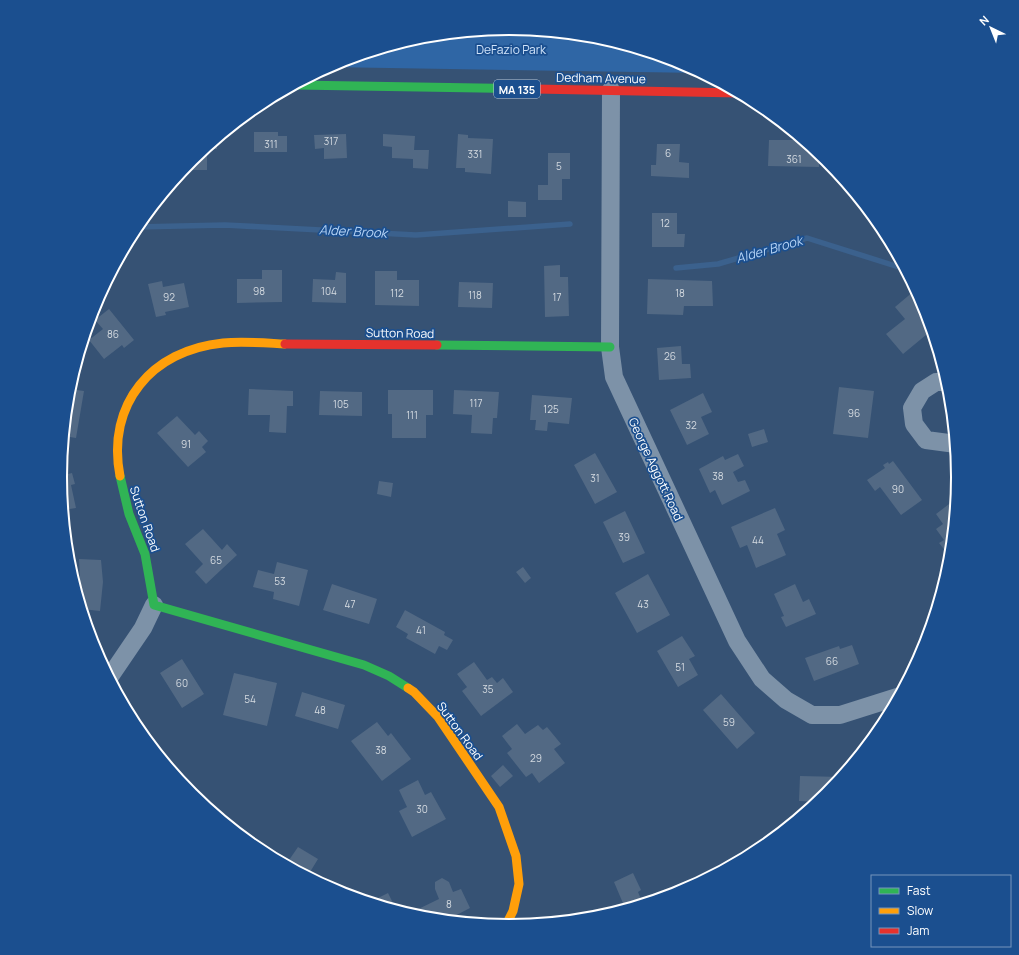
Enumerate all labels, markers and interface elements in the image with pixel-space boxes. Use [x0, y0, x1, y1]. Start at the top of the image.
north arrow [971, 8, 1011, 48]
text: N [976, 12, 992, 29]
park label: DeFazio Park [476, 41, 547, 58]
street label: Dedham Avenue [556, 69, 646, 87]
road number: MA 135 [494, 80, 540, 98]
house number: 317 [324, 134, 338, 148]
house number: 311 [264, 137, 278, 151]
house number: 6 [665, 146, 671, 160]
house number: 331 [468, 147, 482, 161]
house number: 361 [786, 152, 802, 166]
house number: 5 [556, 159, 562, 173]
house number: 12 [660, 216, 670, 230]
water label: Alder Brook [318, 220, 390, 242]
water label: Alder Brook [734, 230, 807, 267]
house number: 98 [253, 284, 265, 298]
house number: 104 [321, 284, 337, 298]
house number: 112 [390, 286, 404, 300]
house number: 18 [675, 286, 685, 300]
house number: 118 [468, 288, 482, 302]
house number: 92 [163, 290, 175, 304]
house number: 17 [553, 290, 561, 304]
street label: Sutton Road [366, 324, 434, 342]
house number: 86 [107, 327, 119, 341]
house number: 26 [664, 349, 676, 363]
house number: 117 [470, 396, 482, 410]
house number: 105 [333, 397, 349, 411]
house number: 125 [543, 402, 559, 416]
house number: 96 [848, 406, 860, 420]
house number: 111 [406, 408, 418, 422]
street label: George Aggott Road [625, 415, 687, 523]
house number: 32 [685, 418, 697, 432]
house number: 91 [181, 437, 191, 451]
house number: 38 [712, 469, 724, 483]
house number: 31 [590, 471, 600, 485]
house number: 90 [892, 482, 904, 496]
street label: Sutton Road [126, 484, 164, 554]
house number: 39 [618, 530, 630, 544]
house number: 44 [752, 533, 764, 547]
house number: 65 [210, 553, 222, 567]
house number: 53 [274, 574, 286, 588]
house number: 47 [345, 597, 355, 611]
house number: 43 [637, 597, 649, 611]
house number: 41 [416, 623, 426, 637]
house number: 66 [826, 654, 838, 668]
house number: 51 [675, 660, 685, 674]
house number: 60 [176, 676, 188, 690]
house number: 35 [482, 682, 494, 696]
house number: 54 [244, 692, 256, 706]
street label: Sutton Road [433, 698, 487, 764]
house number: 48 [314, 703, 326, 717]
house number: 59 [723, 715, 735, 729]
house number: 38 [375, 743, 387, 757]
house number: 29 [530, 751, 542, 765]
house number: 30 [416, 802, 428, 816]
legend [871, 875, 1011, 947]
text: Fast [907, 882, 931, 899]
house number: 8 [446, 897, 452, 911]
text: Slow [907, 902, 933, 919]
text: Jam [907, 922, 929, 939]

